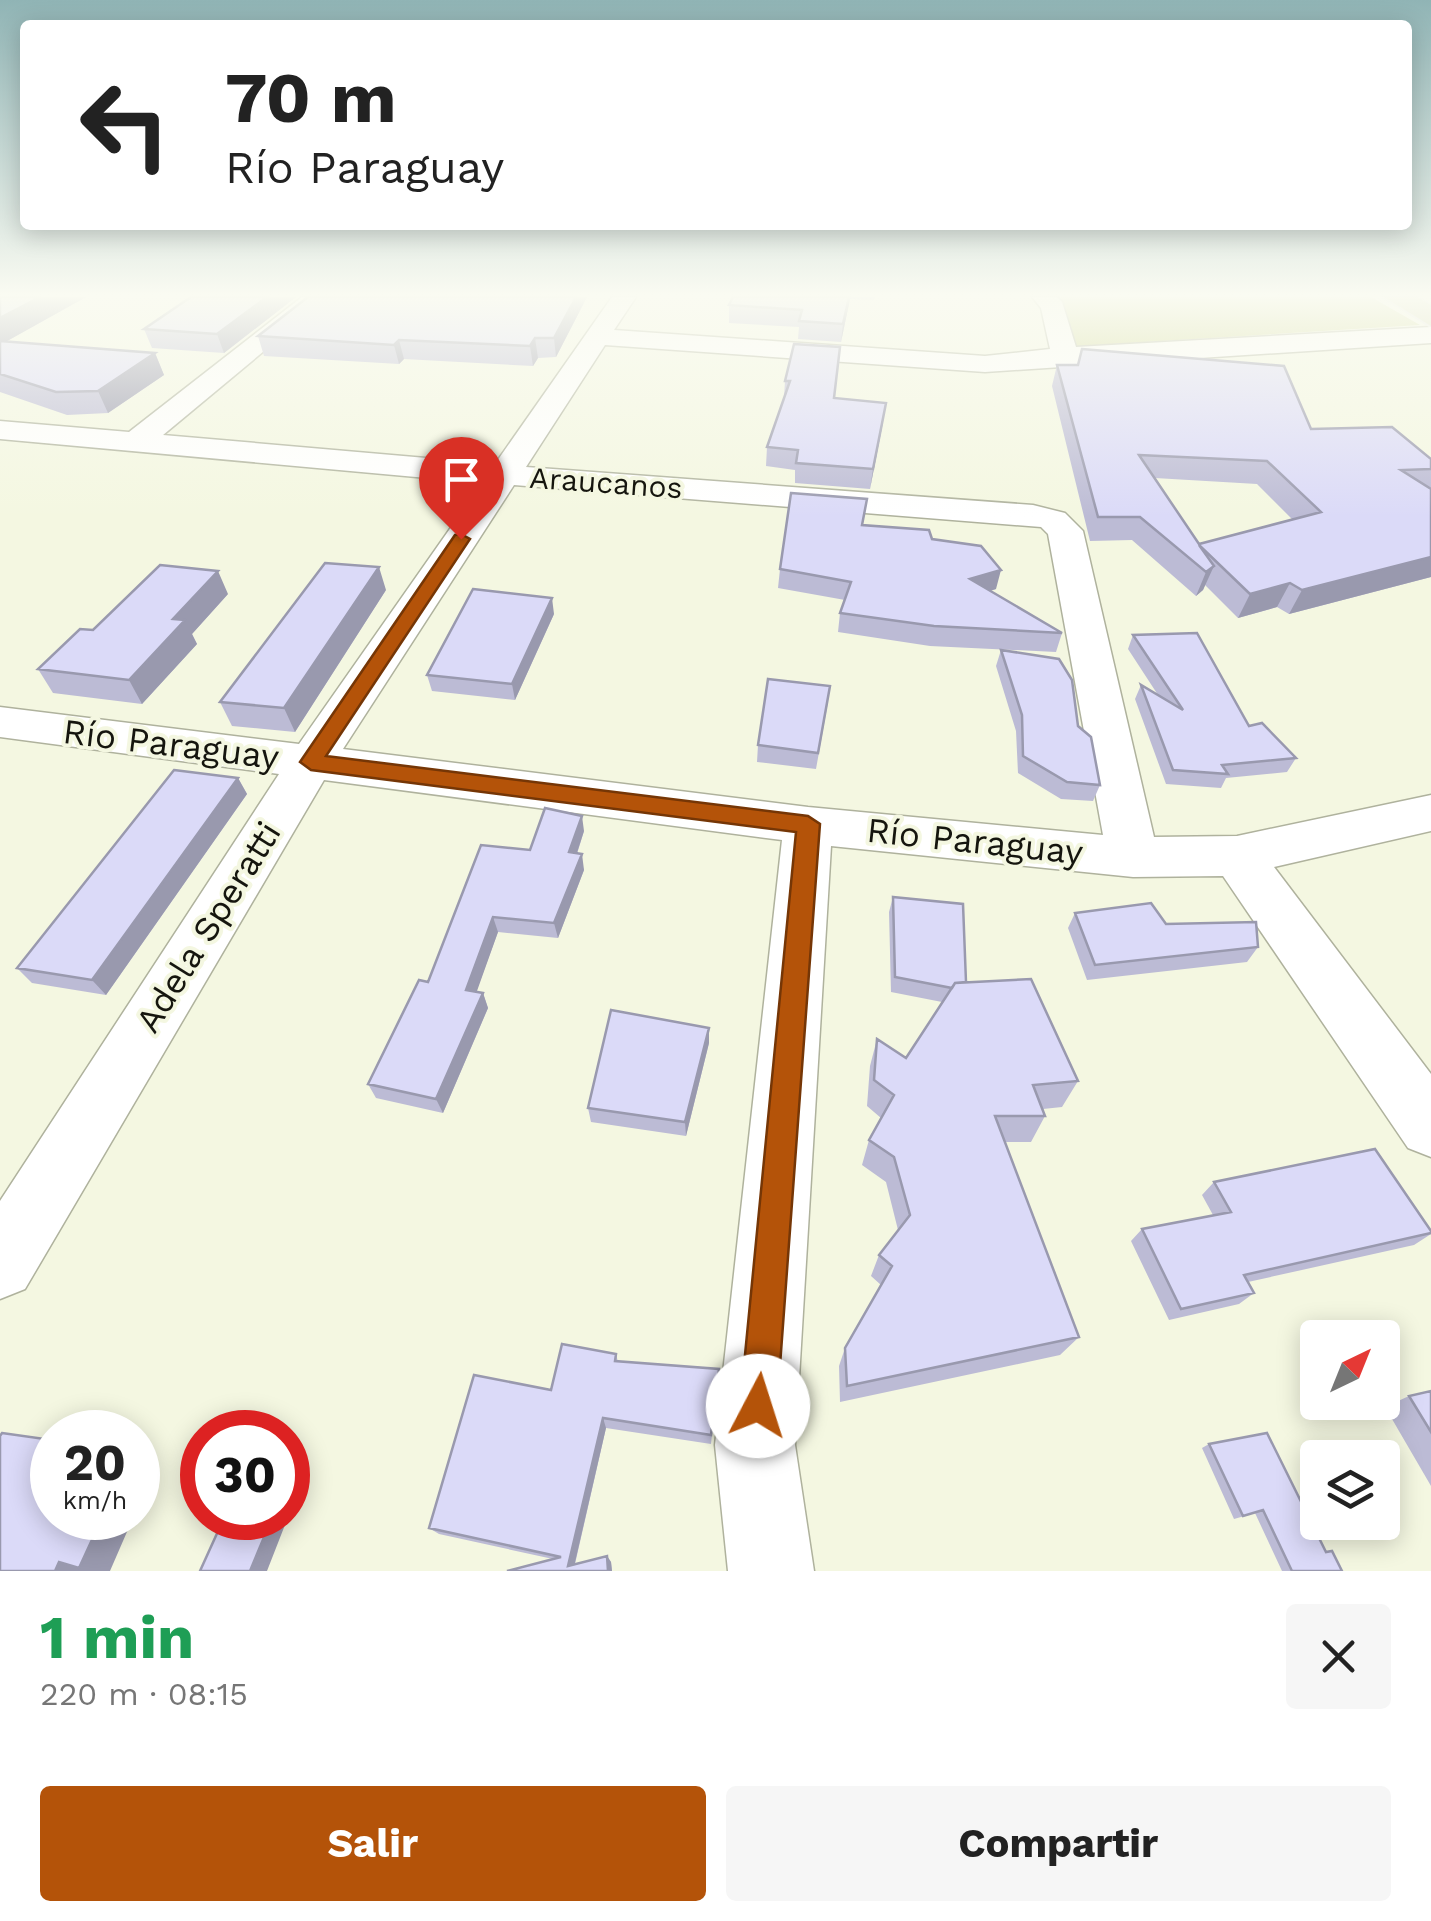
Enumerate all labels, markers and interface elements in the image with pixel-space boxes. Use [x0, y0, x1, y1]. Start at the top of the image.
text: 70 m [225, 57, 397, 139]
icon: left [60, 60, 190, 190]
text: Río Paraguay [225, 141, 504, 194]
pin [419, 437, 504, 540]
icon: arrive [434, 452, 489, 507]
street label: Araucanos [528, 460, 684, 505]
street label: Río Paraguay [61, 710, 281, 778]
street label: Río Paraguay [865, 809, 1085, 873]
street label: Adela Speratti [127, 814, 289, 1040]
north arrow [1300, 1320, 1400, 1420]
map controls [1300, 1320, 1400, 1540]
position arrow [706, 1354, 810, 1458]
speed limit sign: 30 [180, 1410, 310, 1540]
text: 20 [64, 1433, 126, 1492]
button: layers [1300, 1440, 1400, 1540]
text: km/h [63, 1486, 127, 1515]
text: 1 min [40, 1602, 194, 1673]
button: close [1286, 1604, 1391, 1709]
text: 220 m · 08:15 [40, 1675, 248, 1713]
button: Salir [40, 1786, 706, 1901]
button: Compartir [726, 1786, 1391, 1901]

